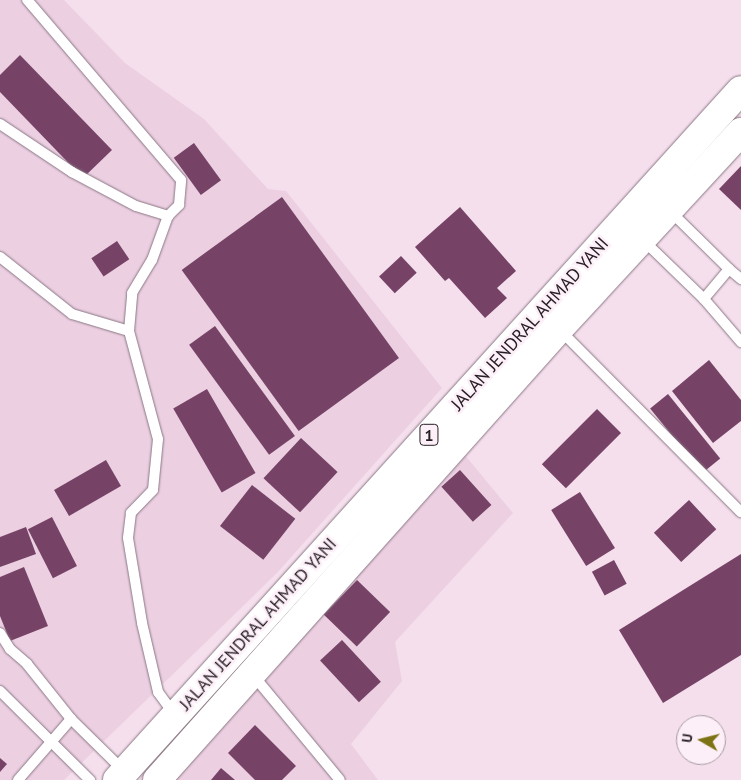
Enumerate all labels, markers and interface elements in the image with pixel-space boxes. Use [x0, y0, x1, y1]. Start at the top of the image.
street label: JALAN JENDRAL AHMAD YANI [446, 232, 614, 416]
road number: 1 [419, 422, 439, 448]
street label: JALAN JENDRAL AHMAD YANI [174, 532, 342, 716]
north arrow [676, 715, 726, 765]
text: U [678, 732, 697, 744]

